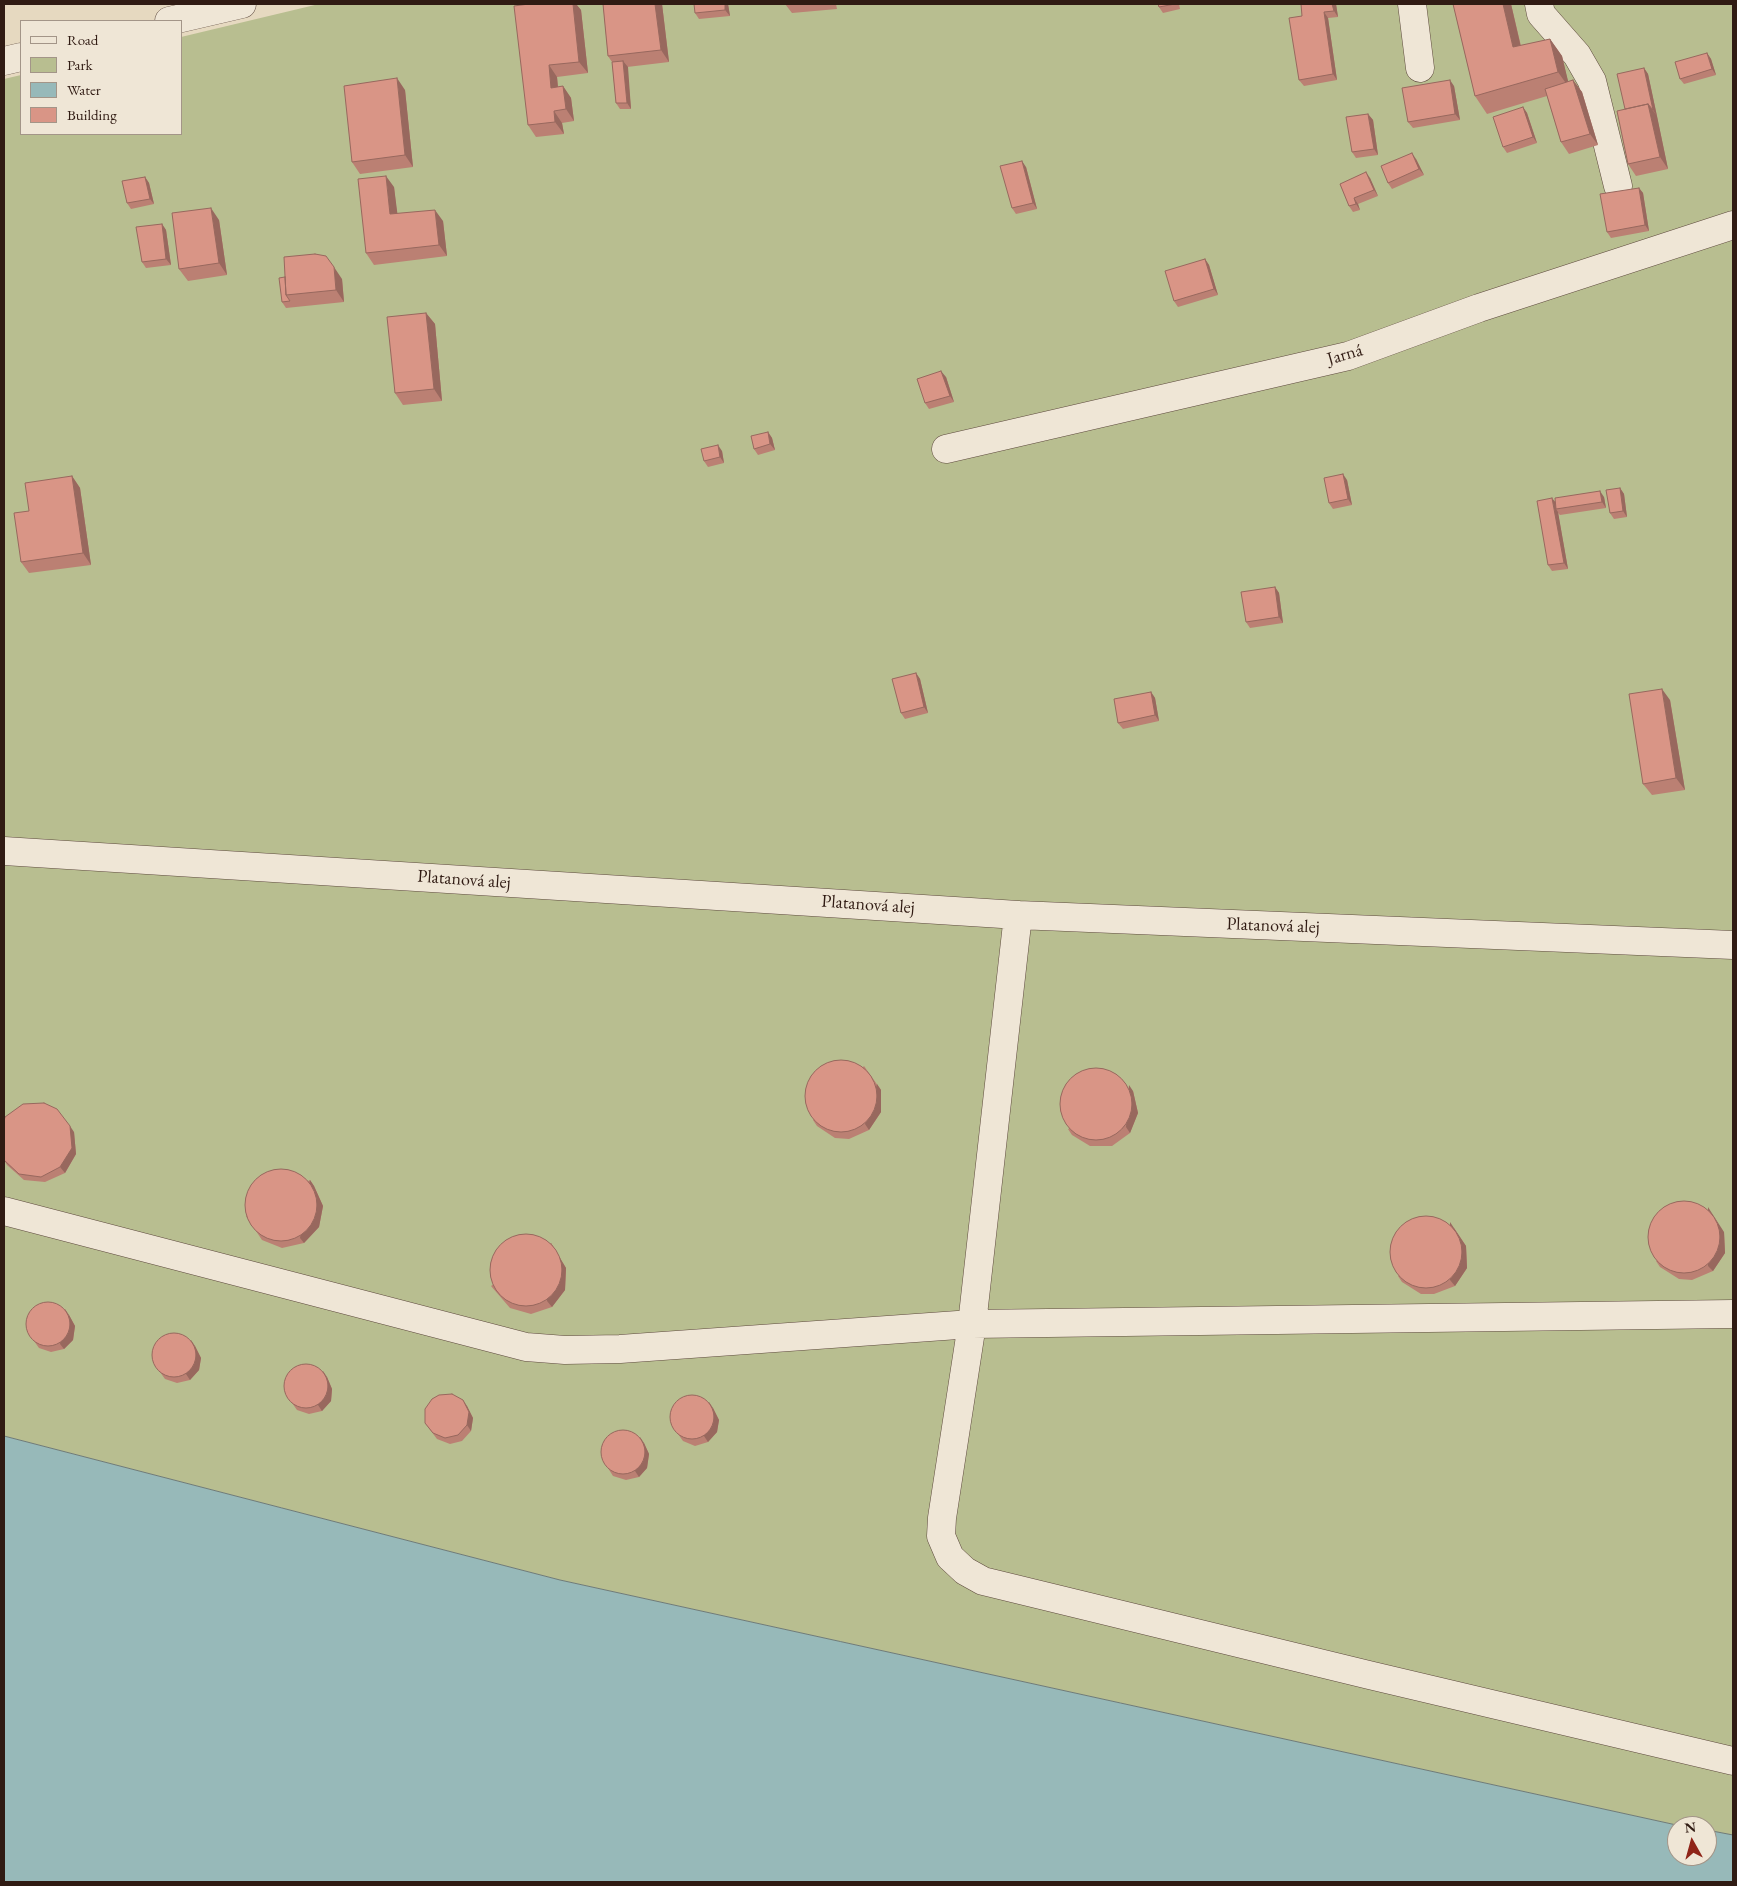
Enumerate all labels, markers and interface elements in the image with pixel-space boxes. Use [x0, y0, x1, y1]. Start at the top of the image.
legend [20, 20, 182, 135]
text: Road [67, 30, 98, 49]
text: Park [67, 55, 93, 74]
text: Water [67, 80, 101, 99]
text: Building [67, 105, 117, 124]
street label: Jarná [1325, 340, 1365, 370]
street label: Platanová alej [417, 866, 511, 894]
street label: Platanová alej [821, 891, 915, 919]
street label: Platanová alej [1226, 914, 1320, 938]
north arrow [1667, 1816, 1717, 1866]
text: N [1684, 1817, 1697, 1837]

